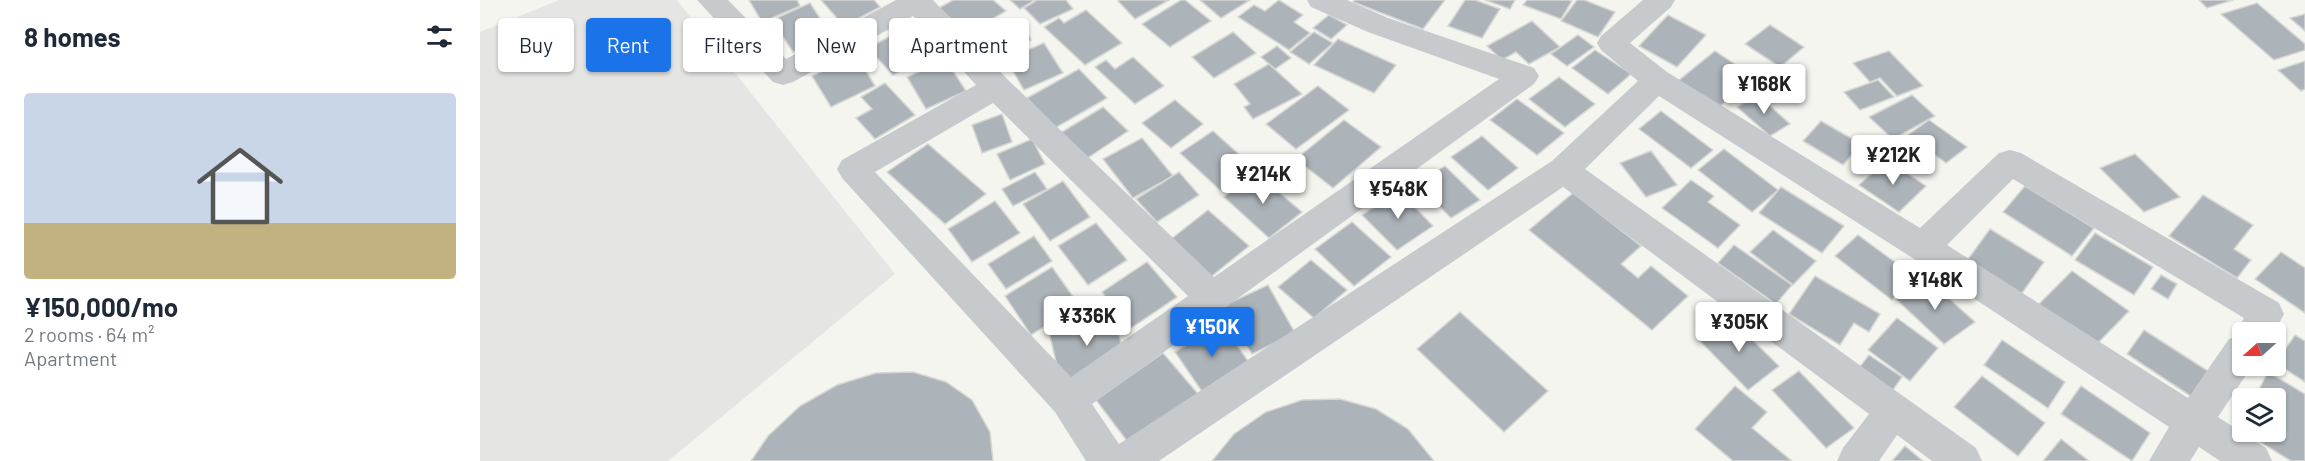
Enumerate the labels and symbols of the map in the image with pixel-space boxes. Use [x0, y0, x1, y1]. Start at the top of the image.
pin: ¥168K [1722, 64, 1806, 115]
pin: ¥212K [1851, 135, 1935, 186]
pin: ¥214K [1221, 154, 1305, 205]
pin: ¥548K [1356, 169, 1440, 220]
pin: ¥148K [1893, 260, 1977, 311]
pin: ¥336K [1045, 296, 1129, 347]
pin: ¥305K [1697, 302, 1781, 353]
pin: ¥150K [1170, 307, 1254, 358]
north arrow [2232, 322, 2286, 376]

